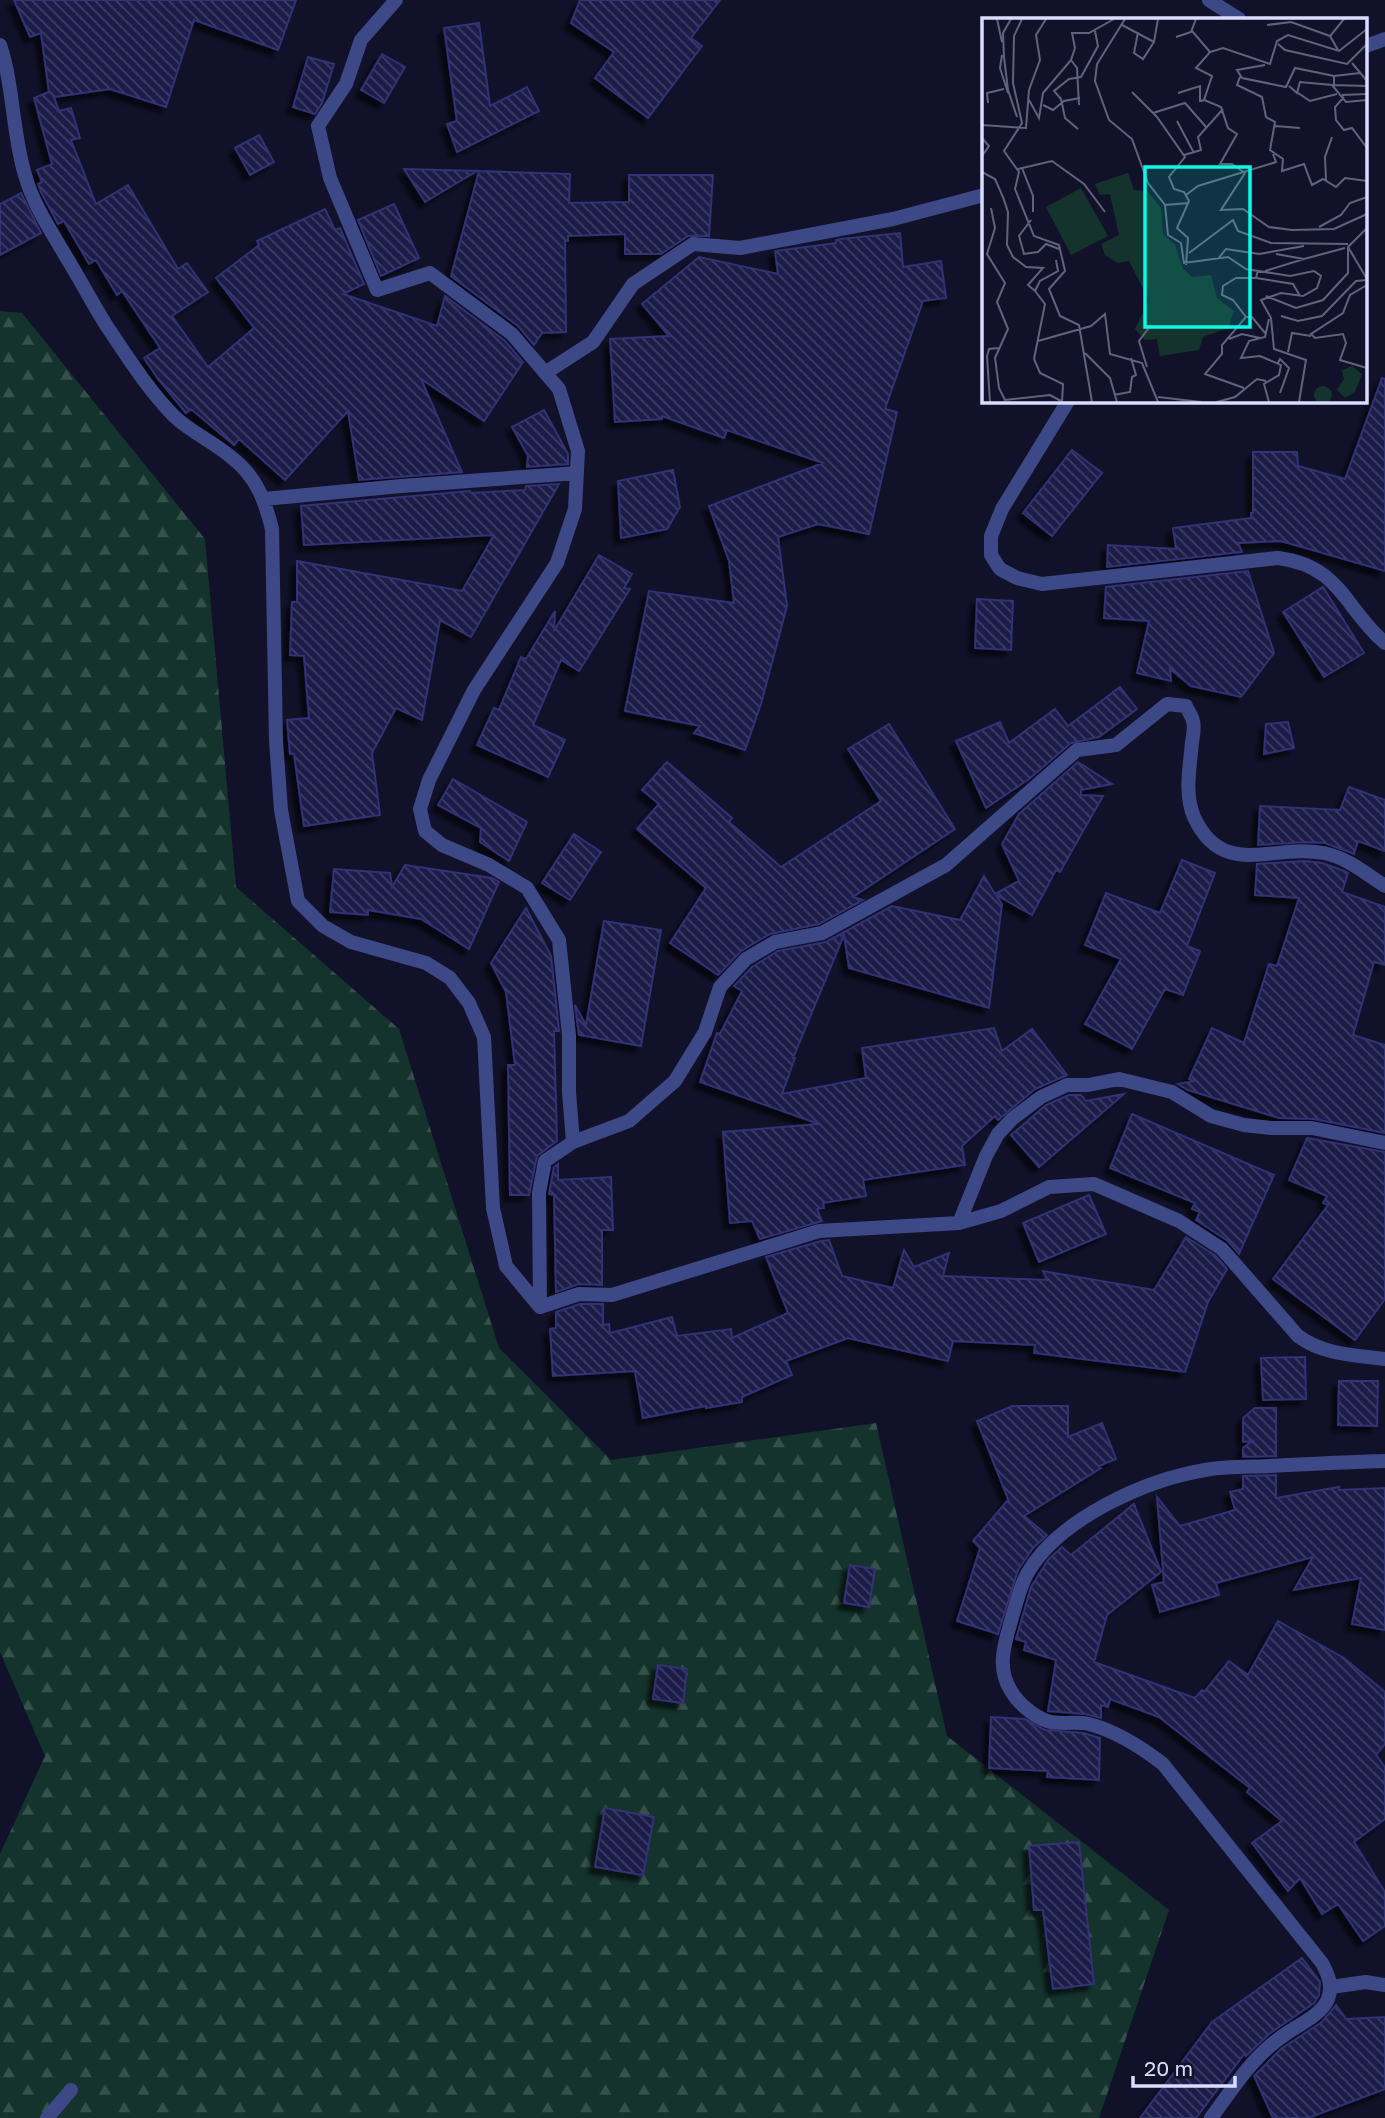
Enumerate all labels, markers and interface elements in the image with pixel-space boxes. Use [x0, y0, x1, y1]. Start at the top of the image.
inset map [982, 18, 1368, 402]
scale bar [1133, 2044, 1234, 2088]
text: 20 m [1144, 2055, 1193, 2081]

